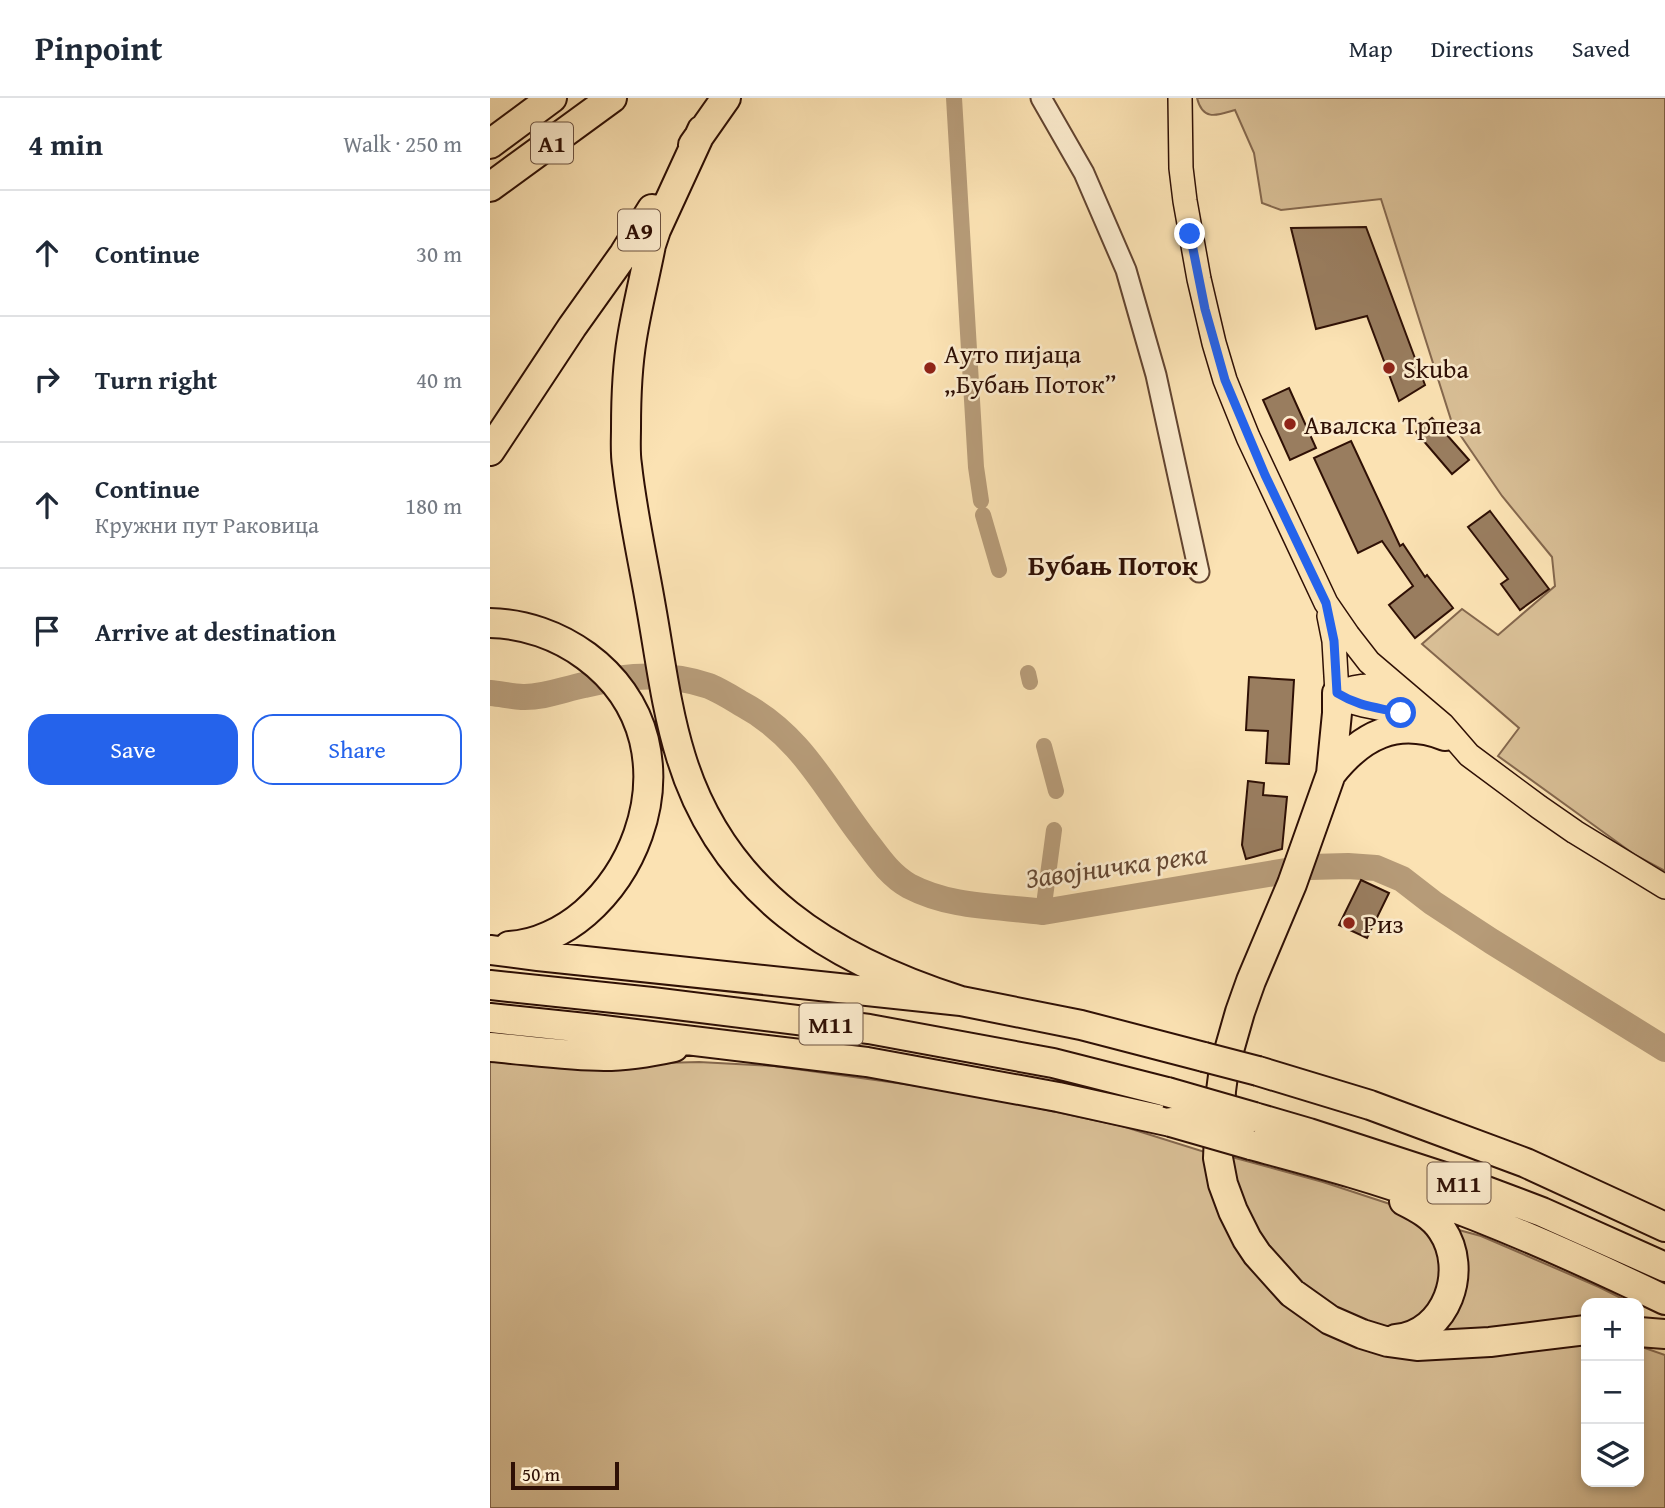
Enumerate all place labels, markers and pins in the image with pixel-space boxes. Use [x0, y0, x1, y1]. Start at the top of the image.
place label: Ауто пијаца „Бубањ Поток” [944, 334, 1116, 403]
place label: Skuba [1403, 349, 1469, 388]
marker: Ауто пијаца „Бубањ Поток” [922, 360, 938, 376]
marker: Skuba [1381, 360, 1397, 376]
place label: Авалска Трпеза [1304, 405, 1482, 444]
marker: Авалска Трпеза [1282, 416, 1298, 432]
place label: Риз [1363, 904, 1404, 943]
marker: Риз [1341, 915, 1357, 931]

